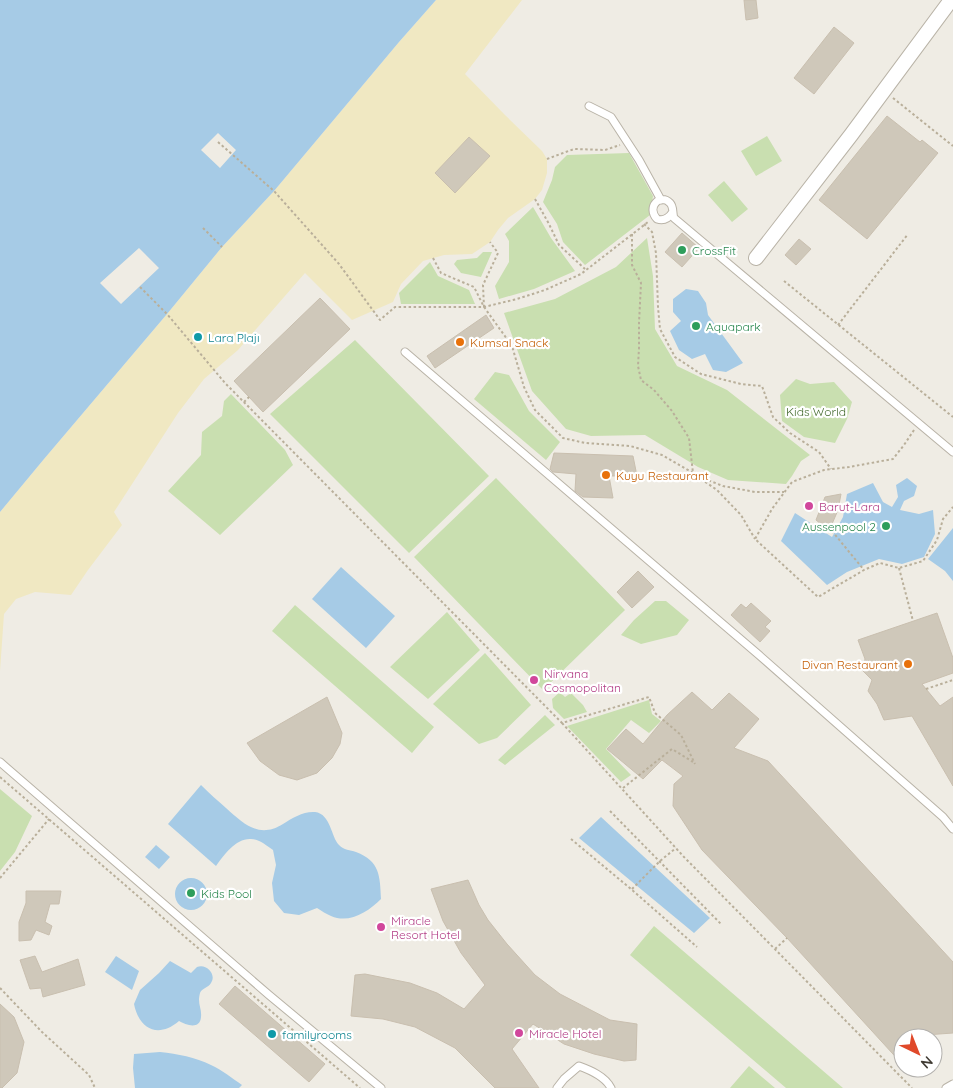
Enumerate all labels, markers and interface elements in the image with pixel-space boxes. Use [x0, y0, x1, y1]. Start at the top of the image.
place label: CrossFit [692, 243, 736, 258]
marker: CrossFit [676, 244, 688, 256]
place label: Aquapark [706, 319, 761, 334]
marker: Aquapark [690, 320, 702, 332]
place label: Lara Plajı [208, 330, 260, 345]
marker: Lara Plajı [192, 331, 204, 343]
place label: Kumsal Snack [470, 335, 548, 350]
marker: Kumsal Snack [454, 336, 466, 348]
park label: Kids World [786, 404, 846, 419]
place label: Kuyu Restaurant [616, 468, 709, 483]
marker: Kuyu Restaurant [600, 469, 612, 481]
place label: Barut-Lara [819, 499, 880, 514]
marker: Barut-Lara [803, 500, 815, 512]
place label: Aussenpool 2 [802, 519, 876, 534]
marker: Aussenpool 2 [880, 520, 892, 532]
place label: Divan Restaurant [802, 657, 898, 672]
marker: Divan Restaurant [902, 658, 914, 670]
place label: Nirvana Cosmopolitan [544, 666, 621, 695]
marker: Nirvana Cosmopolitan [528, 674, 540, 686]
place label: Kids Pool [201, 886, 252, 901]
marker: Kids Pool [185, 887, 197, 899]
place label: Miracle Resort Hotel [391, 913, 460, 942]
marker: Miracle Resort Hotel [375, 921, 387, 933]
place label: Miracle Hotel [529, 1026, 602, 1041]
place label: familyrooms [282, 1027, 352, 1042]
marker: Miracle Hotel [513, 1027, 525, 1039]
marker: familyrooms [266, 1028, 278, 1040]
north arrow [893, 1028, 943, 1078]
text: N [917, 1052, 937, 1073]

